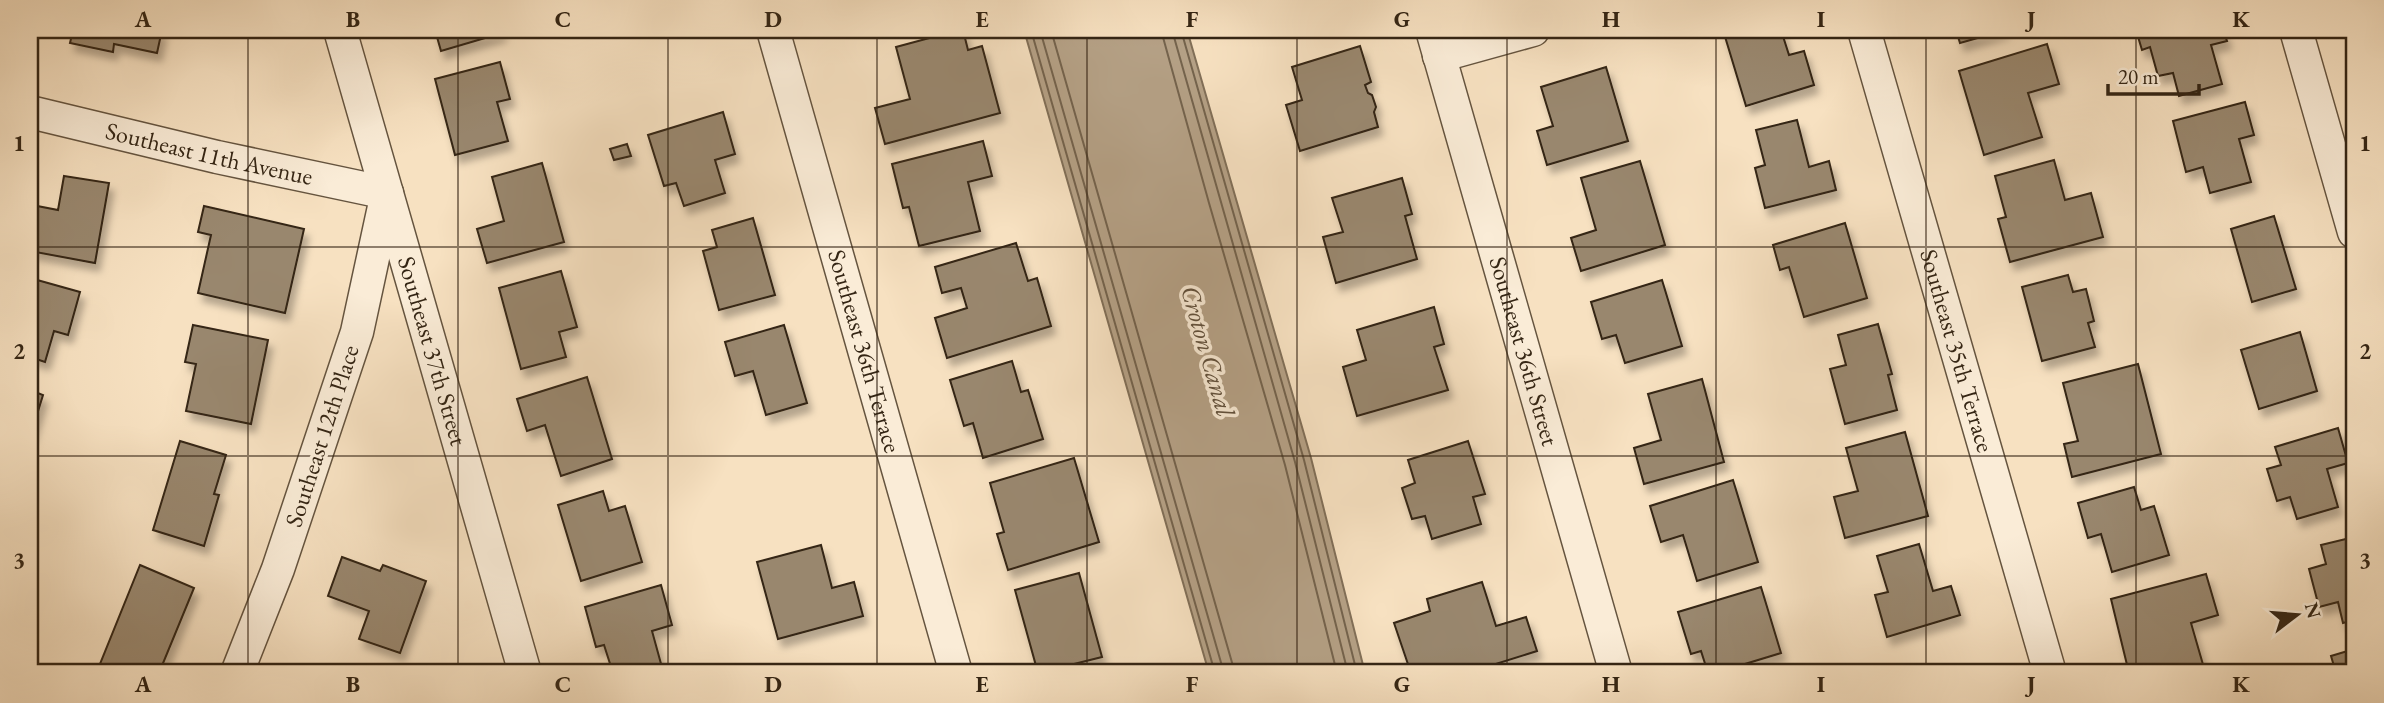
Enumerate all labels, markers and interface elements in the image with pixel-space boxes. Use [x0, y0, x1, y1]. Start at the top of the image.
text: A [134, 4, 152, 34]
text: B [346, 4, 360, 34]
text: C [555, 4, 571, 34]
text: D [764, 4, 782, 34]
text: E [975, 4, 989, 34]
text: F [1186, 4, 1199, 34]
text: G [1394, 4, 1410, 34]
text: H [1602, 4, 1620, 34]
text: I [1817, 4, 1825, 34]
text: J [2025, 4, 2036, 34]
text: K [2232, 4, 2250, 34]
scale bar [2108, 52, 2198, 96]
text: 20 m [2118, 63, 2159, 90]
street label: Southeast 11th Avenue [103, 115, 316, 192]
text: 1 [13, 128, 25, 158]
text: 1 [2359, 128, 2371, 158]
street label: Southeast 36th Terrace [821, 246, 909, 456]
street label: Southeast 35th Terrace [1913, 246, 2001, 456]
street label: Southeast 37th Street [391, 253, 475, 449]
street label: Southeast 36th Street [1483, 253, 1566, 450]
water label: Croton Canal [1173, 282, 1243, 421]
text: 2 [13, 336, 25, 366]
text: 2 [2359, 336, 2371, 366]
street label: Southeast 12th Place [277, 341, 366, 531]
text: 3 [13, 545, 25, 575]
text: 3 [2359, 545, 2371, 575]
north arrow [2262, 580, 2332, 650]
text: N [2299, 600, 2327, 622]
text: A [134, 669, 152, 699]
text: B [346, 669, 360, 699]
text: C [555, 669, 571, 699]
text: D [764, 669, 782, 699]
text: E [975, 669, 989, 699]
text: F [1186, 669, 1199, 699]
text: G [1394, 669, 1410, 699]
text: H [1602, 669, 1620, 699]
text: I [1817, 669, 1825, 699]
text: J [2025, 669, 2036, 699]
text: K [2232, 669, 2250, 699]

